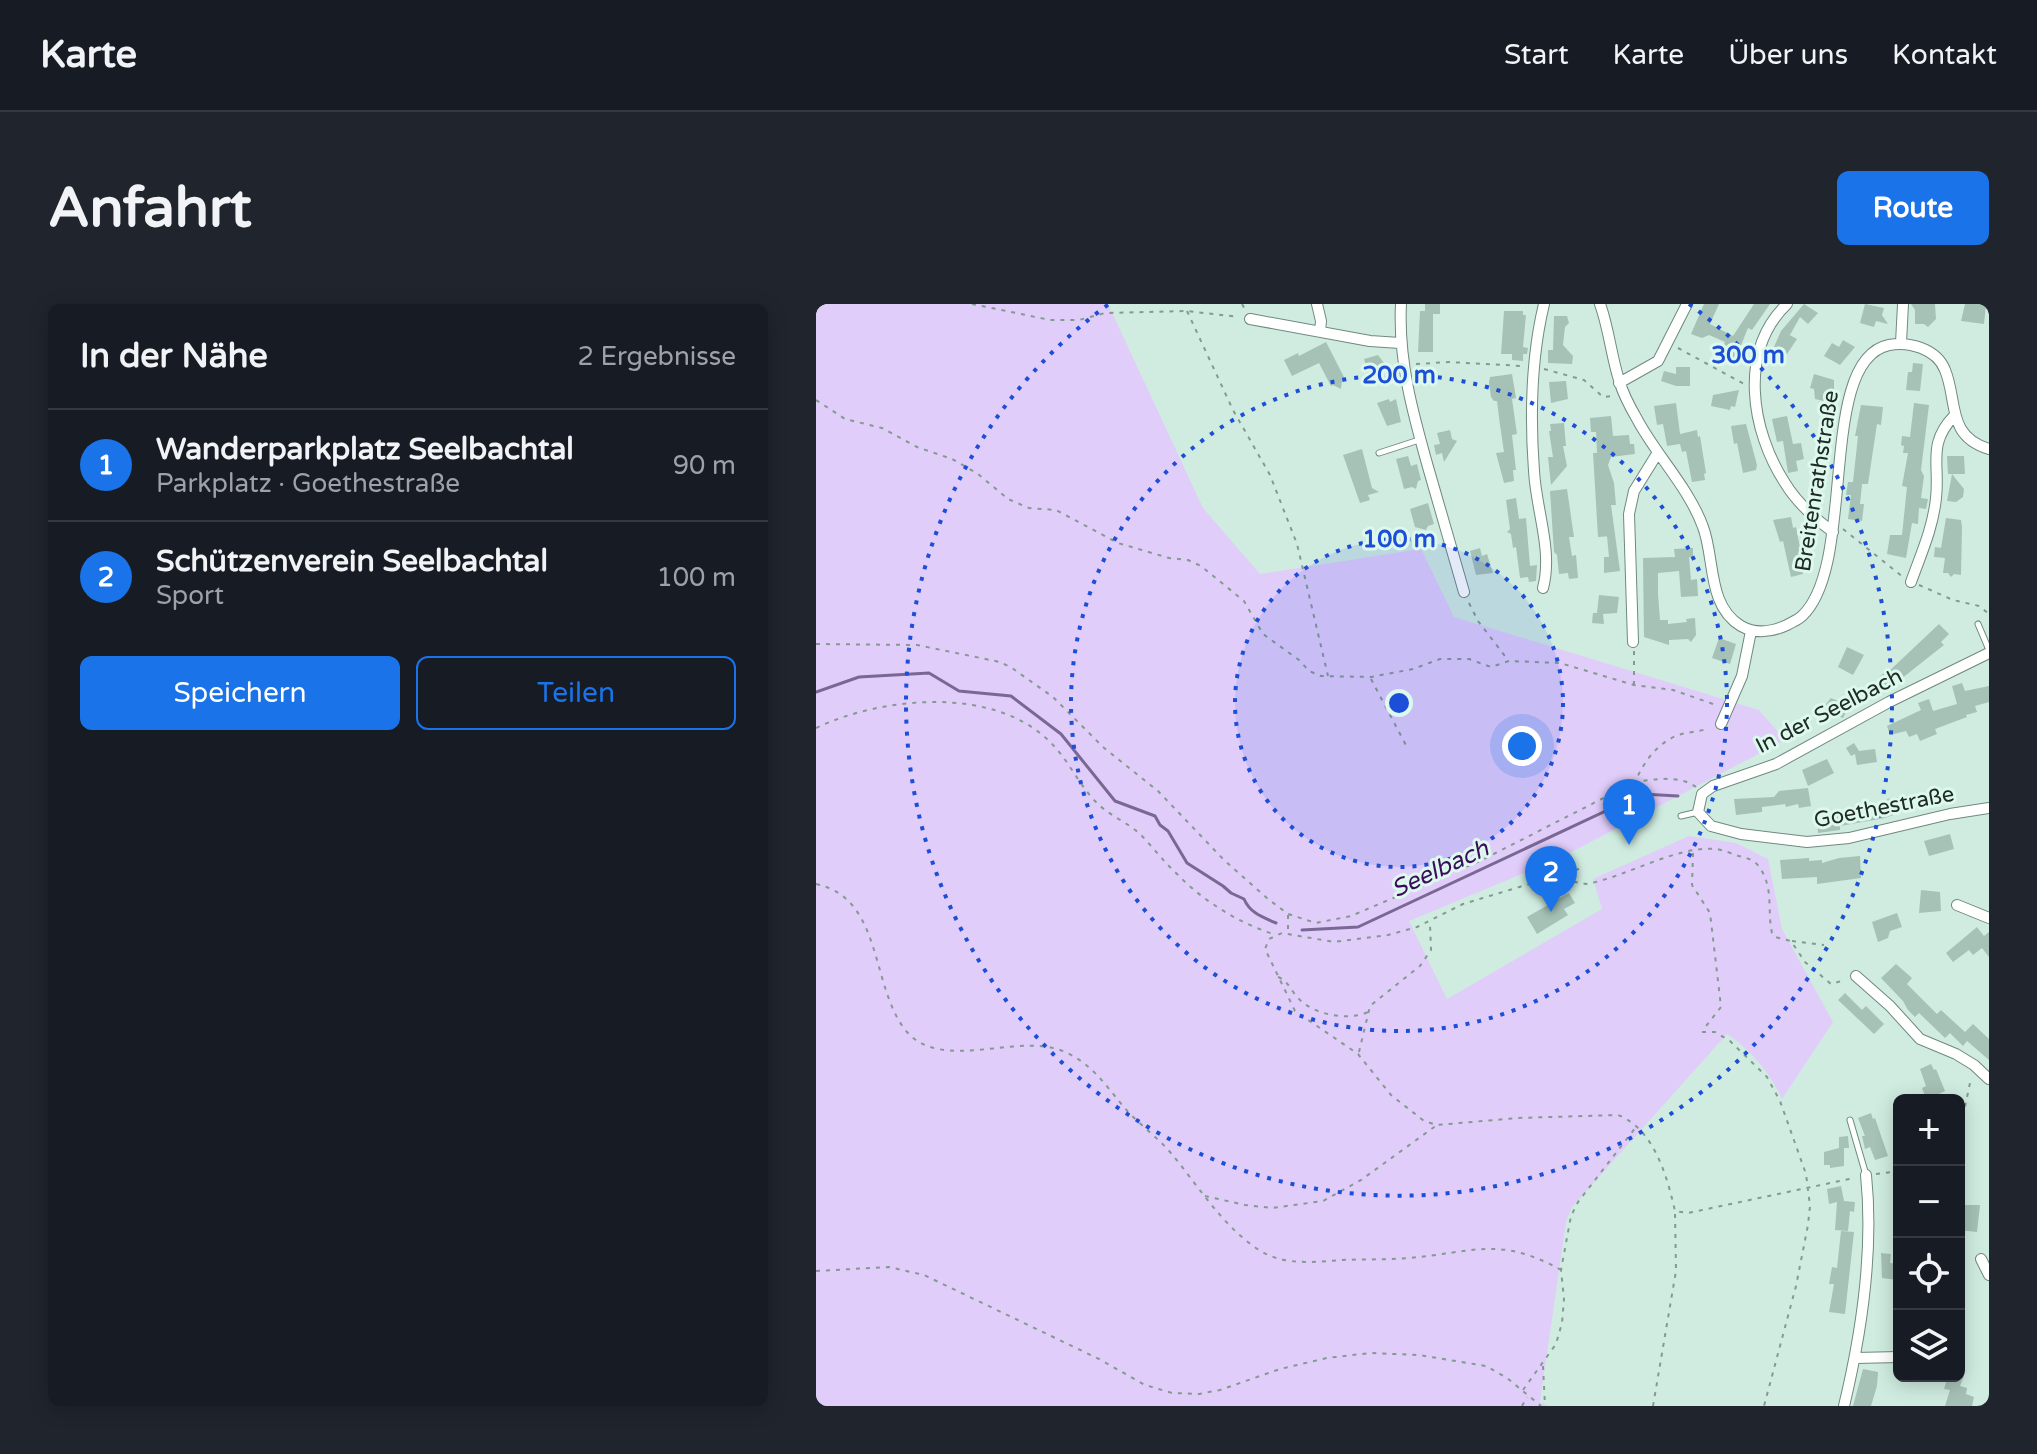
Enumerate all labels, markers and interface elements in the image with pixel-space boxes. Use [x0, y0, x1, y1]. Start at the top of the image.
text: Karte [40, 32, 137, 78]
text: Start [1504, 38, 1569, 72]
text: Karte [1613, 38, 1684, 72]
text: Über uns [1728, 38, 1848, 72]
text: Kontakt [1892, 38, 1997, 72]
button: Route [1837, 171, 1989, 245]
text: Anfahrt [48, 175, 252, 242]
text: In der Nähe [80, 336, 268, 377]
text: 2 Ergebnisse [577, 341, 736, 372]
text: 300 m [1711, 341, 1785, 370]
text: 200 m [1362, 361, 1436, 390]
street label: Breitenrathstraße [1790, 389, 1844, 573]
text: Wanderparkplatz Seelbachtal [156, 431, 574, 468]
text: 1 [98, 450, 114, 481]
text: 90 m [673, 450, 736, 481]
text: Parkplatz · Goethestraße [156, 468, 460, 499]
text: 100 m [1362, 525, 1436, 554]
text: Schützenverein Seelbachtal [156, 543, 548, 580]
text: 2 [98, 562, 114, 593]
text: 100 m [656, 562, 736, 593]
text: Sport [156, 580, 224, 611]
button: Speichern [80, 656, 400, 730]
button: Teilen [416, 656, 736, 730]
street label: In der Seelbach [1751, 663, 1907, 759]
centre of rings [1385, 689, 1413, 717]
your location [1502, 726, 1542, 766]
pin: 1 [1603, 779, 1655, 845]
street label: Goethestraße [1812, 781, 1956, 833]
water label: Seelbach [1387, 833, 1494, 904]
pin: 2 [1525, 846, 1577, 912]
map controls [1893, 1094, 1965, 1382]
button: + [1893, 1094, 1965, 1166]
button: − [1893, 1166, 1965, 1238]
button: locate [1893, 1238, 1965, 1310]
button: layers [1893, 1310, 1965, 1382]

